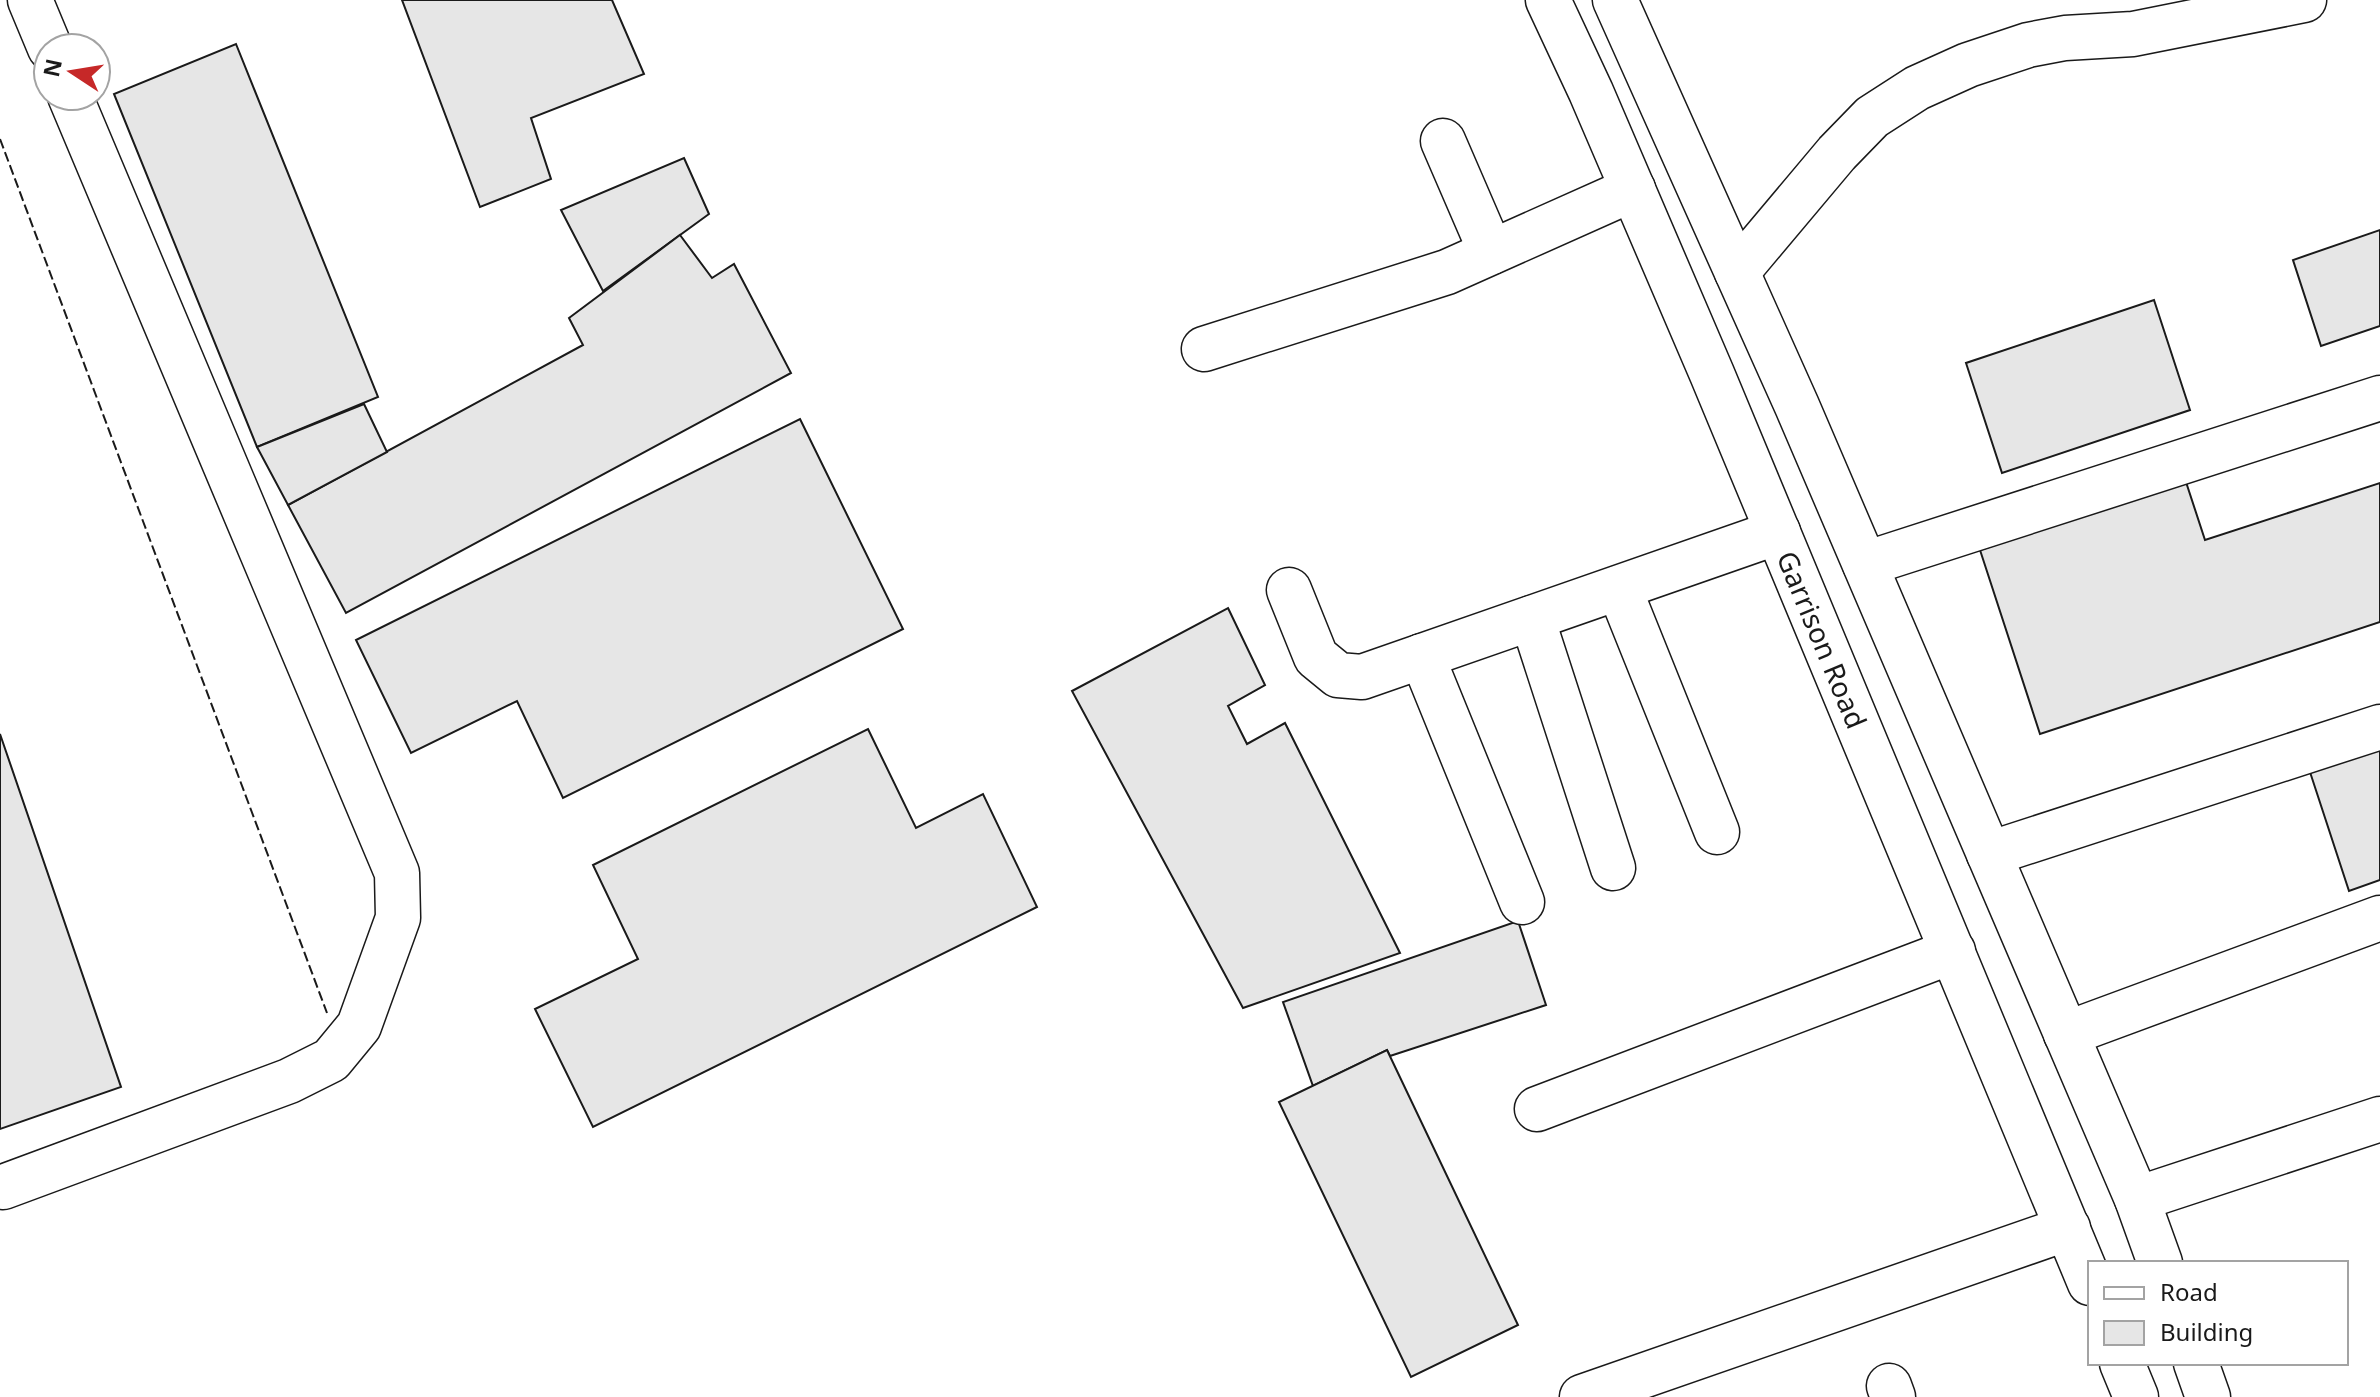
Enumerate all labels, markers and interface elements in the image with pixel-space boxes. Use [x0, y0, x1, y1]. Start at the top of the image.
north arrow [32, 32, 112, 112]
text: N [35, 56, 68, 80]
street label: Garrison Road [1769, 545, 1876, 734]
legend [2088, 1261, 2348, 1365]
text: Road [2160, 1275, 2218, 1308]
text: Building [2160, 1315, 2253, 1348]

